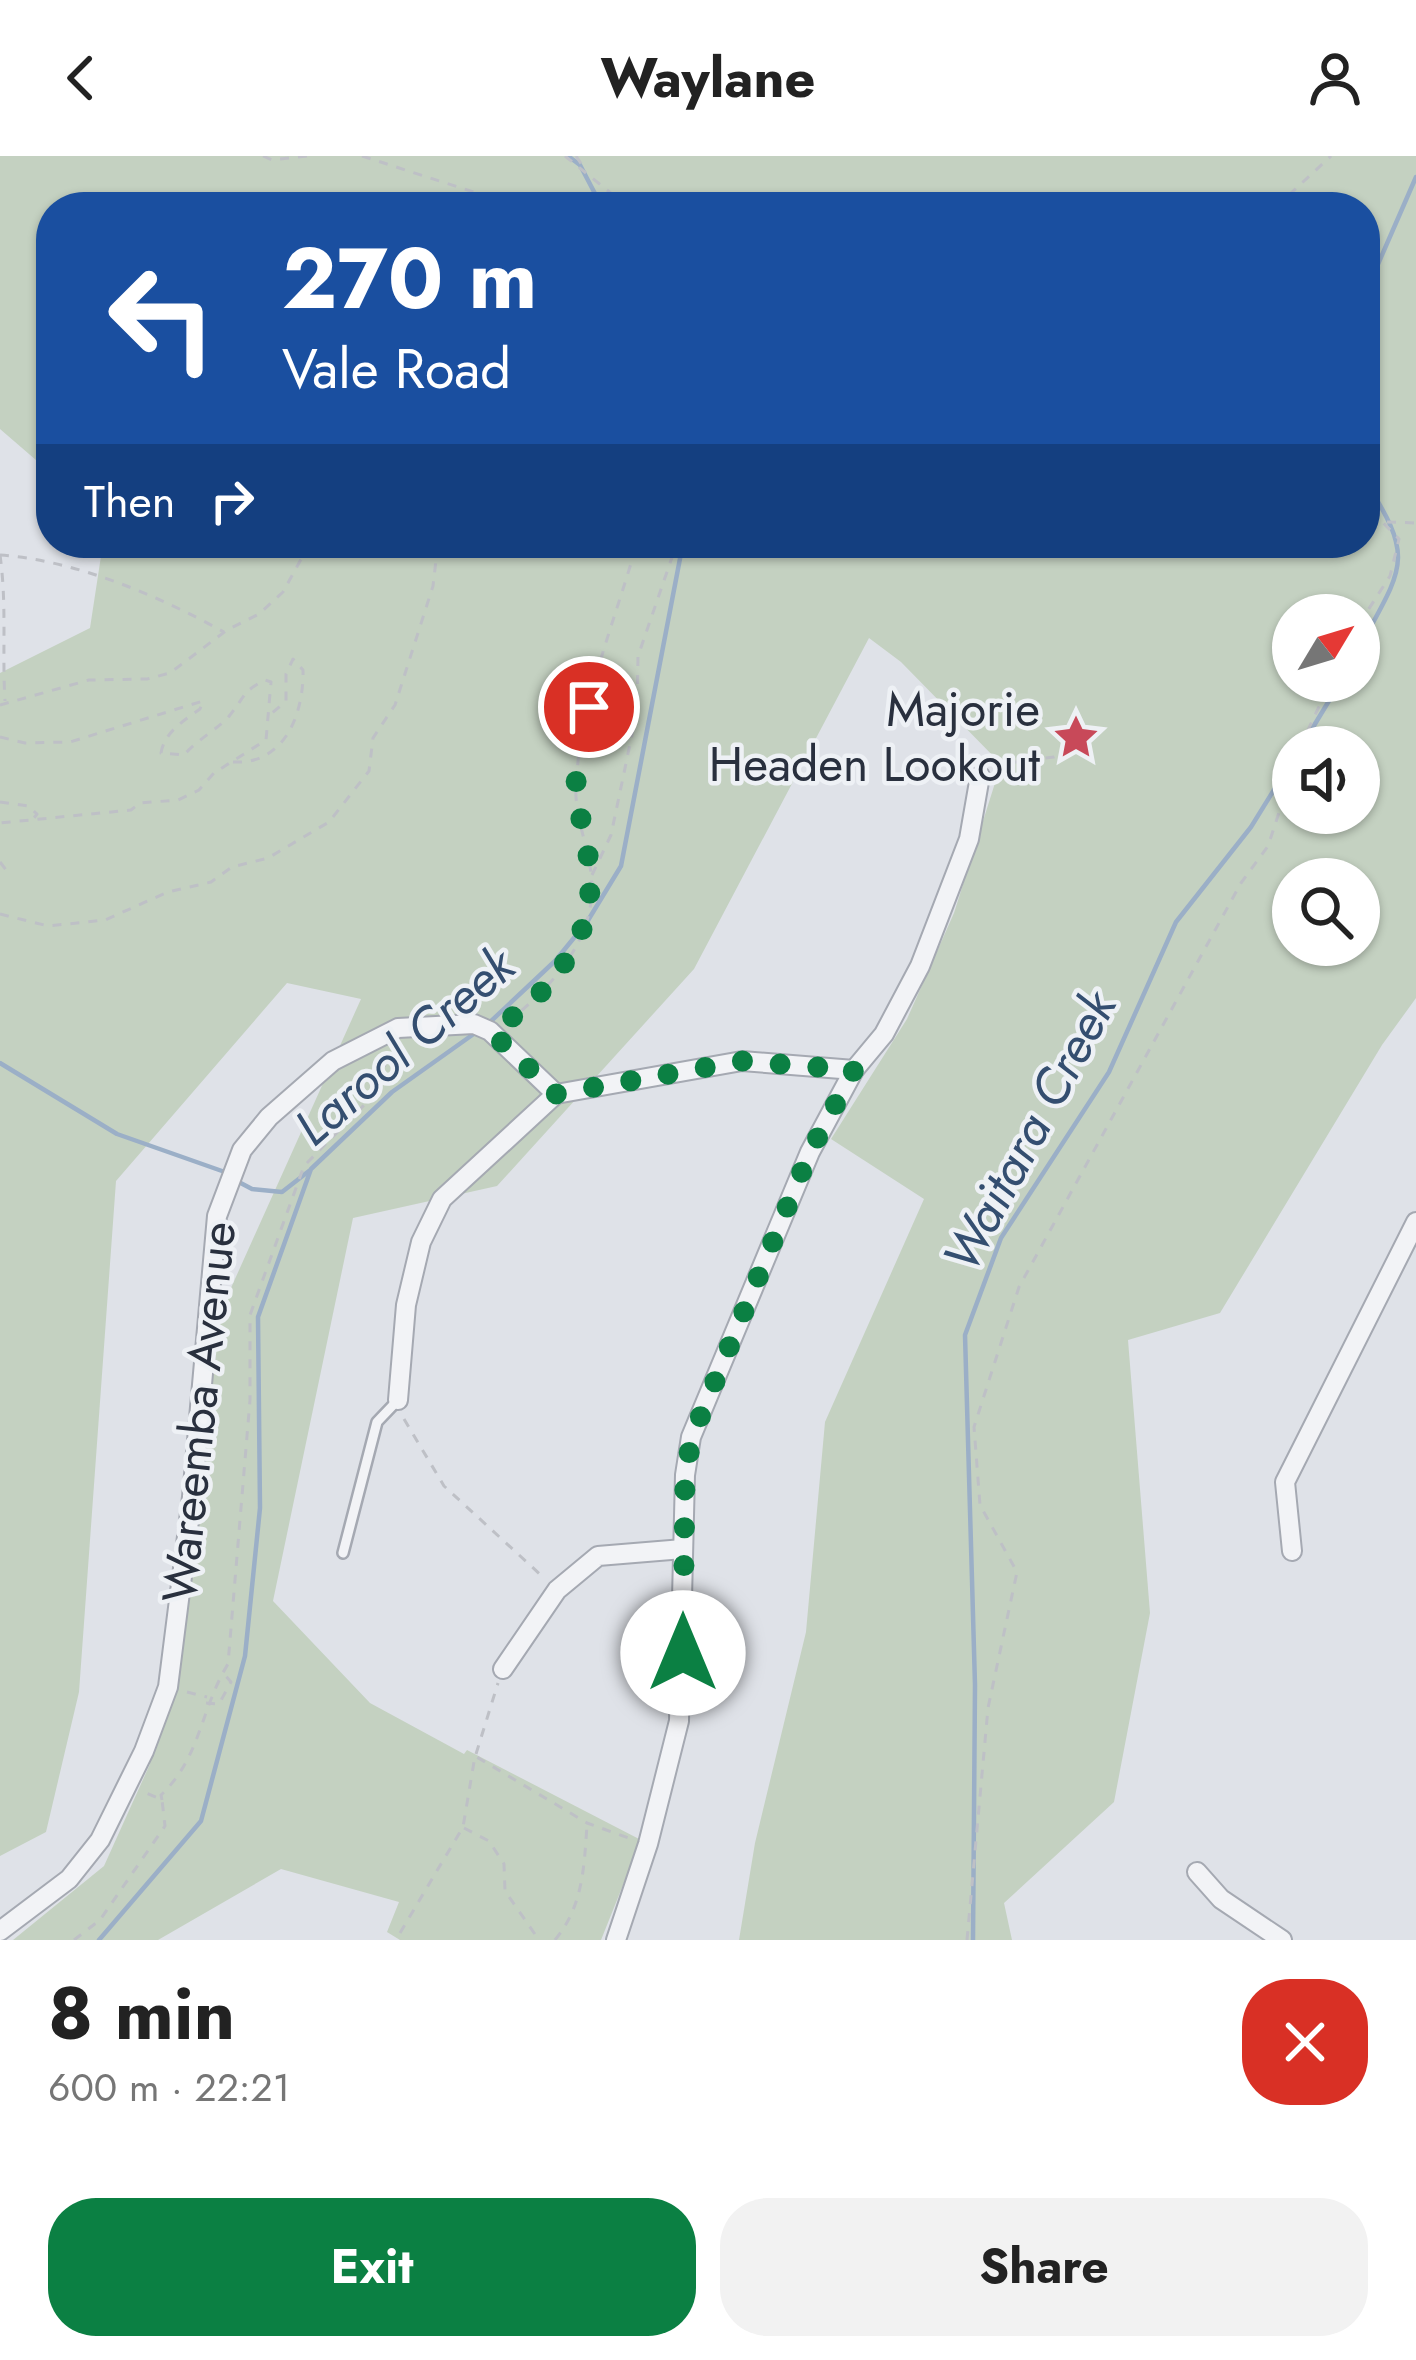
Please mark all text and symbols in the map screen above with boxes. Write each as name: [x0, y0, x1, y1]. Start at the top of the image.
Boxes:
text: Waylane: [601, 39, 815, 117]
icon: back: [48, 45, 114, 111]
icon: person: [1302, 45, 1368, 111]
text: 270 m: [282, 218, 537, 340]
icon: left: [84, 240, 240, 396]
text: Vale Road: [282, 330, 511, 408]
icon: right: [199, 468, 265, 534]
text: Then: [84, 469, 175, 534]
north arrow: [1272, 594, 1380, 702]
map controls: [1272, 594, 1380, 966]
pin: [538, 656, 640, 758]
icon: arrive: [556, 674, 622, 740]
place label: Majorie Headen Lookout: [709, 675, 1040, 799]
place icon: Majorie Headen Lookout: [1051, 712, 1101, 762]
button: sound: [1272, 726, 1380, 834]
button: search: [1272, 858, 1380, 966]
water label: Larool Creek: [278, 928, 532, 1163]
water label: Waitara Creek: [924, 975, 1135, 1285]
street label: Wareemba Avenue: [145, 1218, 253, 1606]
position arrow: [620, 1590, 746, 1716]
text: 8 min: [48, 1962, 235, 2066]
button: close: [1242, 1979, 1368, 2105]
text: 600 m · 22:21: [48, 2059, 290, 2116]
button: Exit: [48, 2198, 696, 2336]
button: Share: [720, 2198, 1368, 2336]

